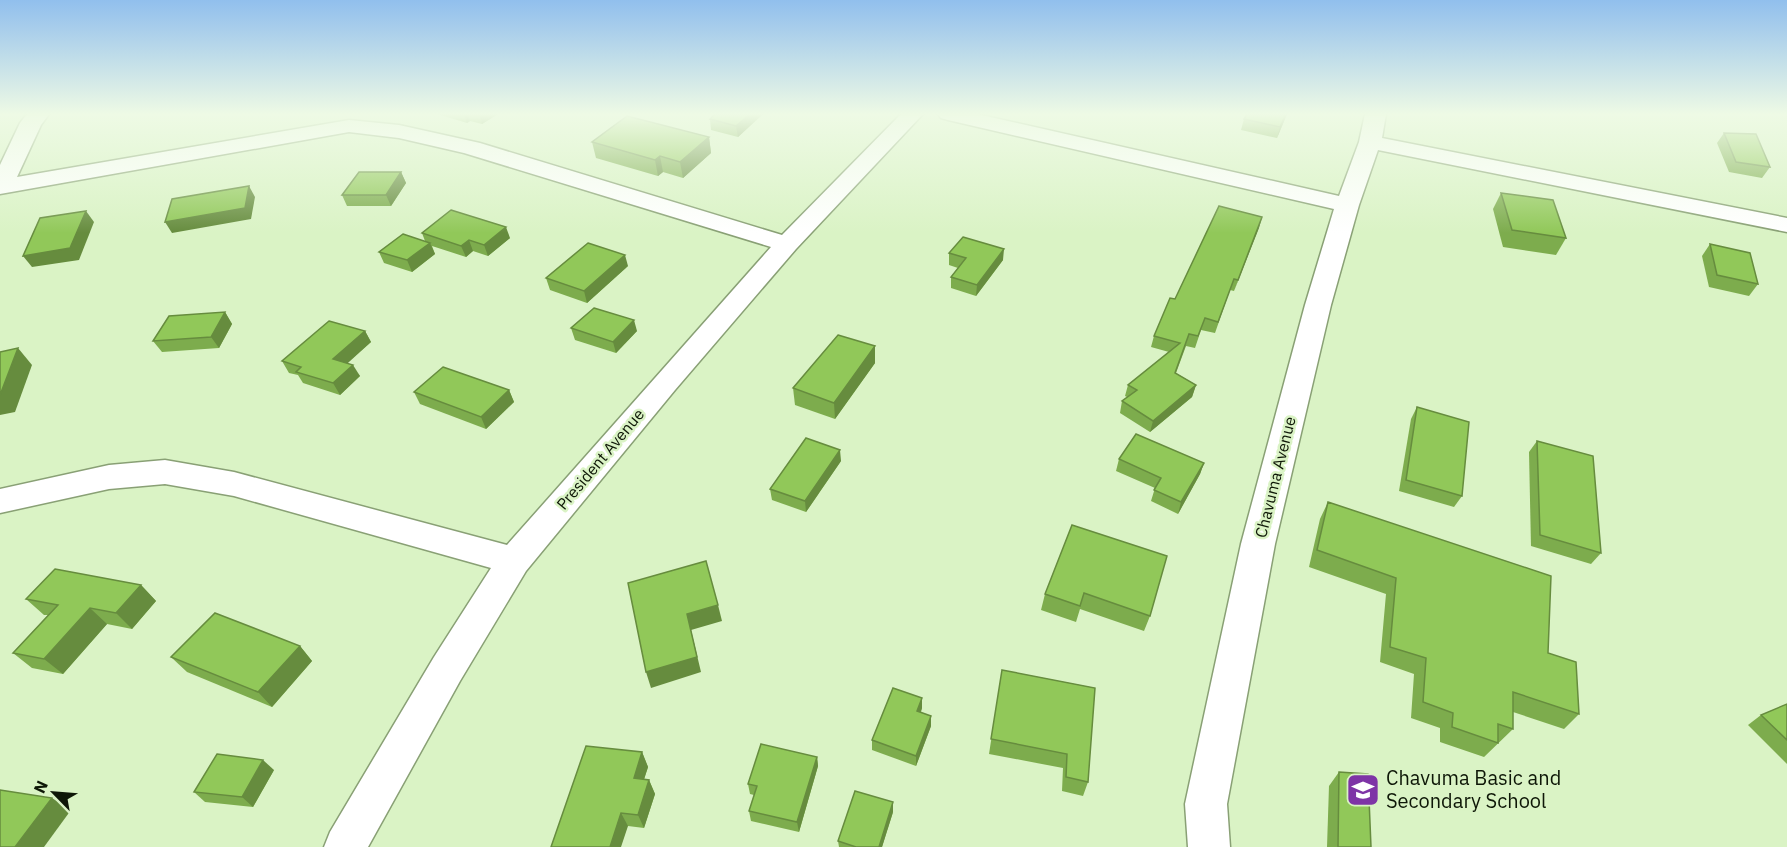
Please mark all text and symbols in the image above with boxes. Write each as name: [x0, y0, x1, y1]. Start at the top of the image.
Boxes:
street label: President Avenue: [552, 404, 648, 514]
street label: Chavuma Avenue: [1250, 414, 1300, 540]
north arrow: [24, 763, 84, 823]
place label: Chavuma Basic and Secondary School: [1386, 764, 1561, 814]
school or university icon: Chavuma Basic and Secondary School: [1345, 772, 1381, 808]
text: N: [29, 777, 52, 796]

